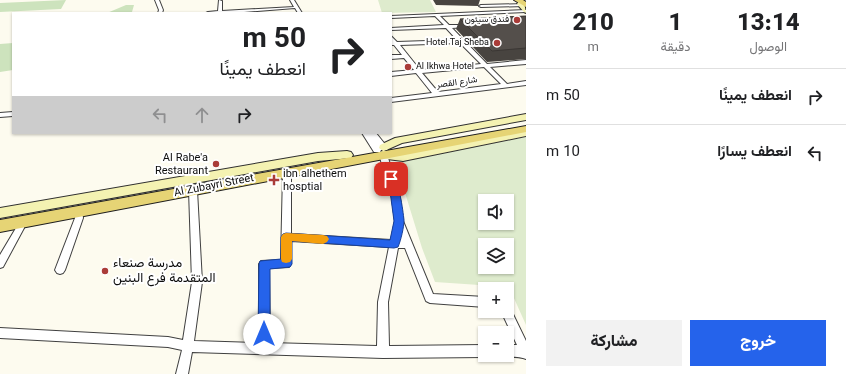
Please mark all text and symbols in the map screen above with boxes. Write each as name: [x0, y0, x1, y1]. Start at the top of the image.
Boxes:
text: 210: [572, 5, 614, 43]
text: 1: [669, 5, 682, 43]
text: 13:14: [737, 5, 800, 43]
place label: فندق سيئون: [465, 13, 509, 27]
marker: فندق سيئون: [512, 15, 522, 25]
text: 50 m: [243, 18, 306, 62]
icon: right: [320, 28, 372, 80]
place label: Hotel Taj Sheba: [426, 36, 489, 50]
marker: Hotel Taj Sheba: [492, 38, 502, 48]
text: m: [588, 38, 599, 58]
text: دقيقة: [660, 38, 690, 58]
text: الوصول: [749, 38, 787, 58]
text: انعطف يمينًا: [219, 57, 306, 85]
place label: Al Ikhwa Hotel: [416, 60, 474, 74]
marker: Al Ikhwa Hotel: [403, 62, 413, 72]
street label: شارع القصر: [435, 73, 478, 93]
text: 50 m: [546, 85, 580, 108]
text: انعطف يمينًا: [719, 85, 792, 108]
icon: right: [804, 86, 826, 108]
icon: left: [149, 104, 171, 126]
icon: ahead: [191, 104, 213, 126]
icon: right: [233, 104, 255, 126]
text: 10 m: [546, 141, 580, 164]
text: انعطف يسارًا: [717, 141, 792, 164]
icon: left: [804, 142, 826, 164]
place label: Al Rabe'a Restaurant: [155, 150, 208, 180]
marker: Al Rabe'a Restaurant: [211, 159, 221, 169]
pin: [374, 162, 408, 196]
place label: ibn alhethem hosptial: [283, 166, 347, 196]
icon: arrive: [380, 168, 402, 190]
street label: Al Zubayri Street: [173, 170, 256, 202]
marker: ibn alhethem hosptial: [268, 174, 280, 186]
map controls: [478, 194, 514, 362]
button: sound: [478, 194, 514, 230]
button: layers: [478, 238, 514, 274]
place label: مدرسة صنعاء المتقدمة فرع البنين: [113, 254, 215, 289]
marker: مدرسة صنعاء المتقدمة فرع البنين: [100, 266, 110, 276]
button: +: [478, 282, 514, 318]
position arrow: [243, 313, 285, 355]
button: مشاركة: [546, 320, 682, 366]
button: خروج: [690, 320, 826, 366]
button: −: [478, 326, 514, 362]

